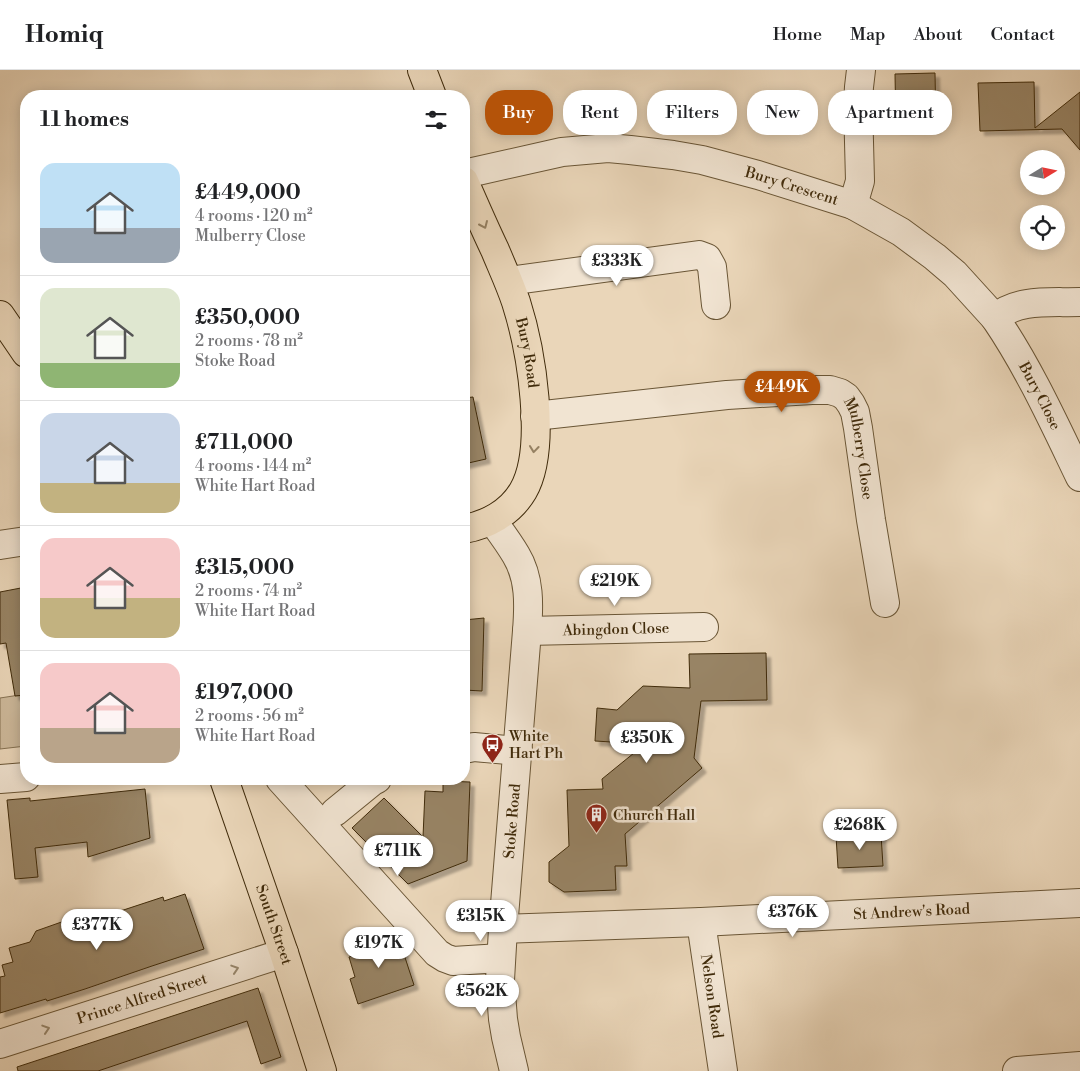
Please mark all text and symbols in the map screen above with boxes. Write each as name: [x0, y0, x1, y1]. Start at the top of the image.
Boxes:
text: Homiq: [25, 20, 103, 50]
text: Home: [773, 23, 822, 46]
text: Map: [850, 23, 886, 46]
text: About: [914, 23, 963, 46]
text: Contact: [991, 23, 1055, 46]
chip: Buy: [485, 90, 553, 135]
chip: Rent: [563, 90, 637, 135]
chip: Filters: [647, 90, 737, 135]
chip: New: [747, 90, 818, 135]
chip: Apartment: [828, 90, 952, 135]
icon: filters: [422, 106, 450, 134]
text: 11 homes: [40, 107, 129, 133]
north arrow: [1020, 150, 1065, 195]
map controls: [1020, 150, 1065, 250]
street label: Bury Crescent: [742, 163, 841, 210]
text: £449,000: [195, 180, 301, 206]
icon: home: [80, 183, 140, 243]
button: locate: [1020, 205, 1065, 250]
text: 4 rooms · 120 m²: [195, 206, 313, 226]
one-way arrow: [477, 220, 488, 229]
text: Mulberry Close: [195, 226, 306, 246]
pin: £333K: [582, 244, 652, 287]
text: £333K: [592, 251, 642, 271]
text: £350,000: [195, 305, 300, 331]
icon: home: [80, 308, 140, 368]
street label: Bury Road: [511, 315, 543, 390]
text: 2 rooms · 78 m²: [195, 331, 303, 351]
text: Stoke Road: [195, 351, 275, 371]
street label: Bury Close: [1014, 358, 1065, 433]
pin: £449K: [747, 370, 817, 413]
text: £449K: [755, 377, 809, 397]
street label: Mulberry Close: [839, 394, 877, 501]
text: £711,000: [195, 430, 293, 456]
icon: home: [80, 433, 140, 493]
one-way arrow: [529, 445, 540, 453]
text: 4 rooms · 144 m²: [195, 456, 311, 476]
text: White Hart Road: [195, 476, 315, 496]
text: £315,000: [195, 555, 294, 581]
icon: home: [80, 558, 140, 618]
pin: £219K: [580, 564, 650, 607]
text: £219K: [590, 571, 640, 591]
text: 2 rooms · 74 m²: [195, 581, 302, 601]
text: White Hart Road: [195, 601, 315, 621]
street label: Abingdon Close: [561, 619, 670, 640]
text: £197,000: [195, 680, 293, 706]
icon: home: [80, 683, 140, 743]
text: 2 rooms · 56 m²: [195, 706, 304, 726]
pin: £350K: [612, 722, 682, 764]
text: White Hart Road: [195, 726, 315, 746]
place label: White Hart Ph: [508, 727, 563, 763]
text: £350K: [620, 728, 674, 748]
bus stop icon: White Hart Ph: [481, 733, 505, 764]
street label: Stoke Road: [500, 782, 525, 859]
building icon: Church Hall: [585, 803, 609, 834]
place label: Church Hall: [613, 806, 696, 825]
pin: £268K: [825, 808, 895, 851]
text: £268K: [834, 815, 886, 835]
pin: £711K: [363, 834, 433, 877]
text: £711K: [374, 841, 422, 861]
street label: South Street: [251, 882, 296, 968]
pin: £376K: [758, 896, 828, 938]
pin: £315K: [446, 900, 516, 942]
street label: St Andrew's Road: [853, 900, 971, 924]
text: £376K: [768, 902, 818, 922]
text: £315K: [457, 906, 505, 926]
pin: £377K: [62, 908, 132, 951]
text: £377K: [72, 915, 122, 935]
pin: £197K: [344, 926, 414, 969]
text: £197K: [355, 933, 403, 953]
street label: Nelson Road: [696, 953, 727, 1040]
one-way arrow: [230, 964, 238, 974]
street label: Prince Alfred Street: [75, 969, 210, 1029]
pin: £562K: [447, 974, 517, 1017]
text: £562K: [456, 981, 508, 1001]
one-way arrow: [42, 1025, 50, 1035]

